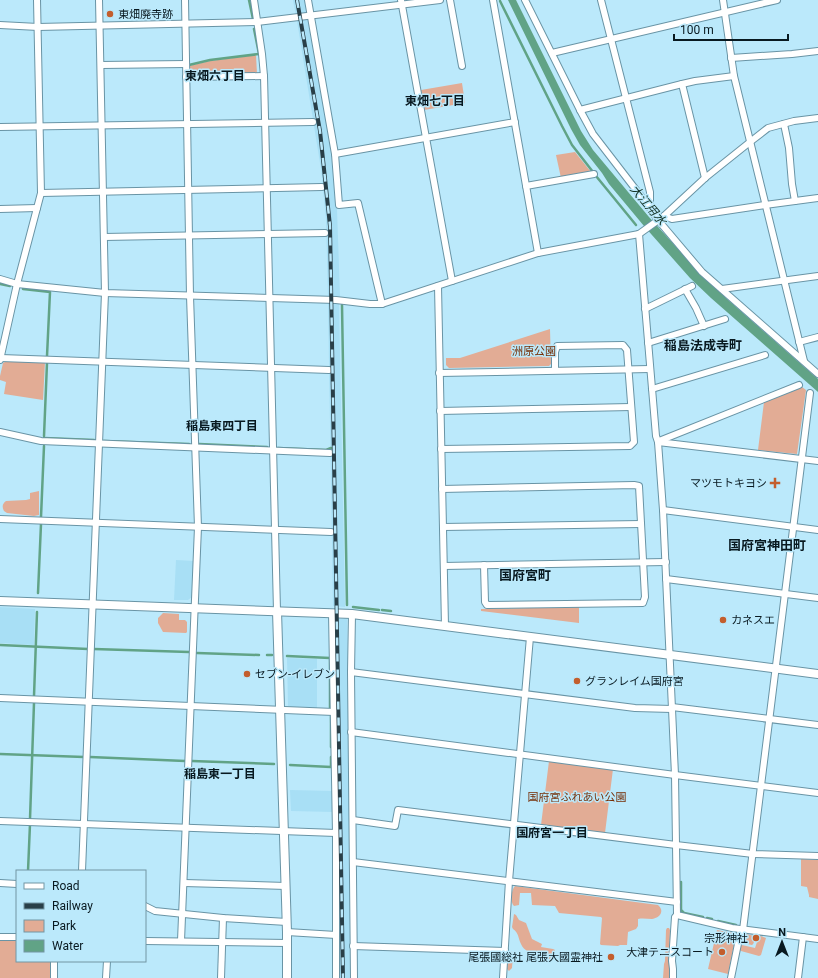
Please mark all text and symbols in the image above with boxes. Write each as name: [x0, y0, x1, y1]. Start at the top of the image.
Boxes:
place label: 東畑廃寺跡: [118, 8, 173, 21]
marker: 東畑廃寺跡: [105, 9, 115, 19]
scale bar: [674, 16, 788, 42]
text: 100 m: [680, 23, 714, 37]
district label: 東畑六丁目: [185, 69, 245, 83]
district label: 東畑七丁目: [405, 94, 465, 108]
water label: 大江用水: [627, 182, 670, 229]
district label: 稲島法成寺町: [664, 338, 742, 353]
park label: 洲原公園: [512, 345, 556, 358]
district label: 稲島東四丁目: [186, 419, 258, 433]
place label: マツモトキヨシ: [690, 477, 767, 490]
marker: マツモトキヨシ: [770, 478, 780, 488]
district label: 国府宮神田町: [728, 538, 806, 553]
district label: 国府宮町: [499, 568, 551, 583]
place label: カネスエ: [731, 614, 775, 627]
marker: カネスエ: [718, 615, 728, 625]
place label: セブン-イレブン: [255, 668, 335, 681]
marker: セブン-イレブン: [242, 669, 252, 679]
place label: グランレイム国府宮: [585, 675, 684, 688]
marker: グランレイム国府宮: [572, 676, 582, 686]
district label: 稲島東一丁目: [184, 767, 256, 781]
park label: 国府宮ふれあい公園: [528, 791, 627, 804]
district label: 国府宮一丁目: [516, 826, 588, 840]
legend: [16, 870, 146, 962]
text: Road: [52, 879, 80, 893]
text: Railway: [52, 899, 93, 913]
text: Park: [52, 919, 77, 933]
north arrow: [762, 922, 802, 962]
text: N: [778, 926, 786, 939]
place label: 宗形神社: [704, 932, 748, 945]
marker: 宗形神社: [751, 933, 761, 943]
text: Water: [52, 939, 83, 953]
place label: 大津テニスコート: [626, 946, 714, 959]
marker: 大津テニスコート: [717, 947, 727, 957]
place label: 尾張國総社 尾張大國霊神社: [468, 951, 603, 964]
marker: 尾張國総社 尾張大國霊神社: [606, 952, 616, 962]

